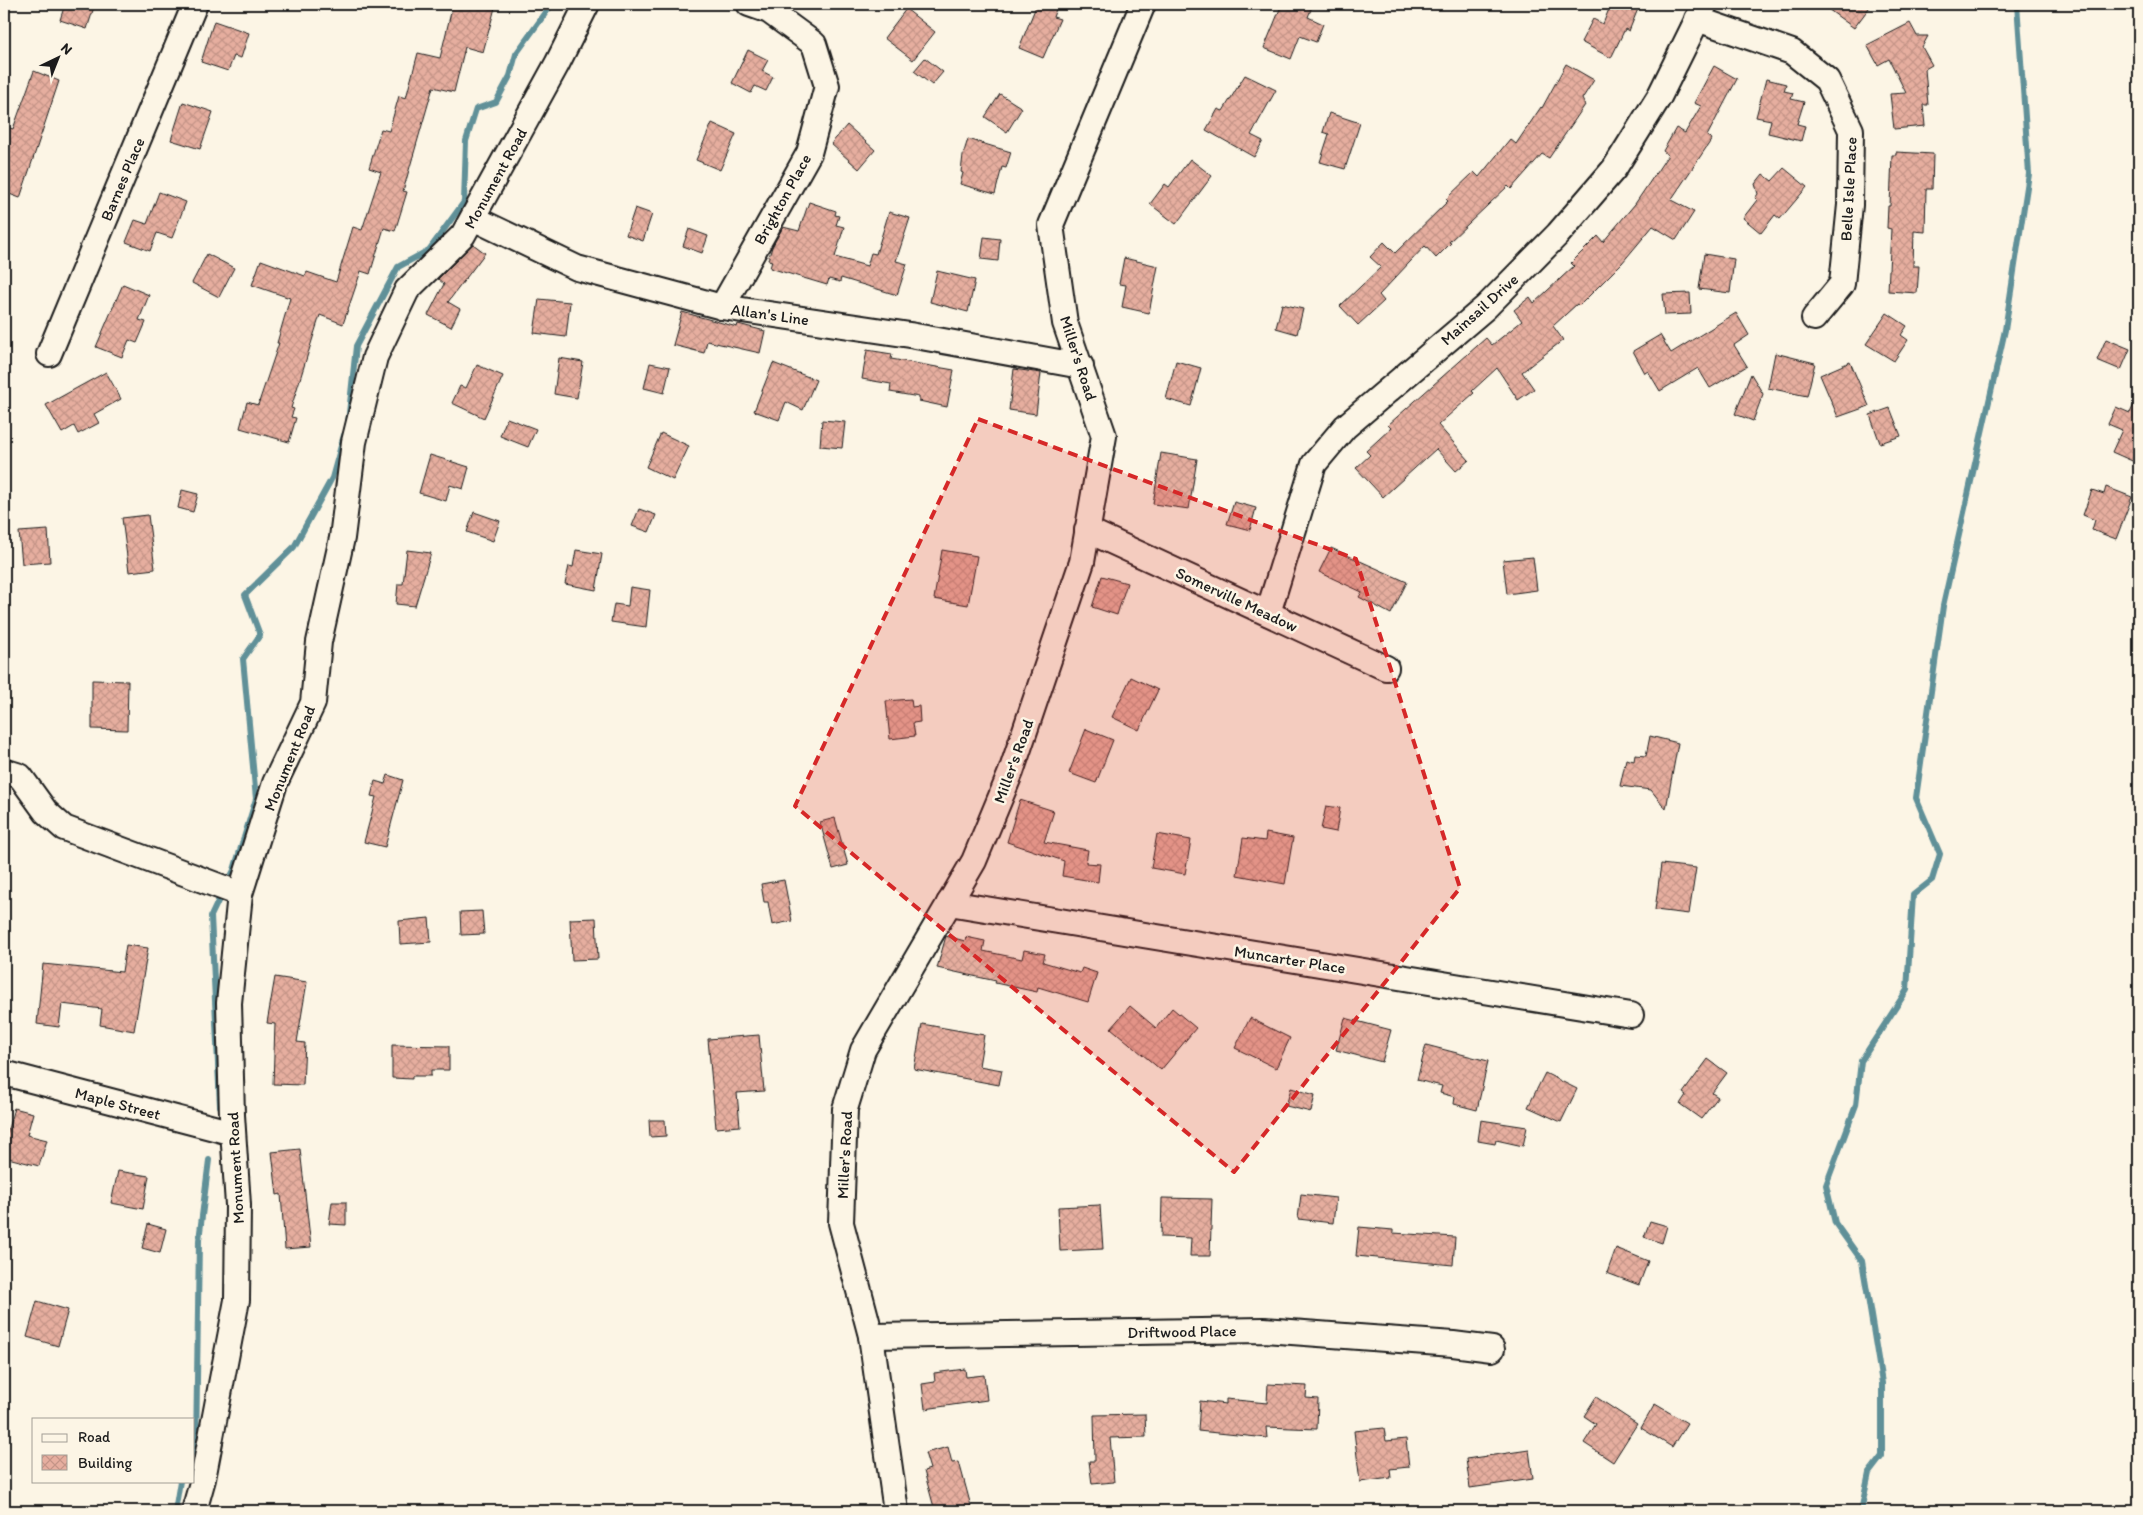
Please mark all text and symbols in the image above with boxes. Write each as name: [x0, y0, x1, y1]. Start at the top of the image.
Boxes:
north arrow: [32, 32, 82, 82]
text: N: [57, 39, 76, 58]
street label: Monument Road: [460, 124, 531, 232]
street label: Barnes Place: [96, 135, 149, 224]
street label: Belle Isle Place: [1836, 136, 1861, 242]
street label: Brighton Place: [750, 151, 815, 248]
street label: Mainsail Drive: [1437, 269, 1522, 349]
street label: Allan's Line: [730, 300, 811, 329]
street label: Miller's Road: [1056, 313, 1101, 403]
street label: Somerville Meadow: [1173, 563, 1301, 636]
street label: Monument Road: [260, 702, 319, 814]
street label: Miller's Road: [989, 716, 1038, 806]
street label: Muncarter Place: [1233, 941, 1347, 978]
street label: Maple Street: [73, 1083, 163, 1124]
street label: Miller's Road: [833, 1110, 856, 1200]
street label: Monument Road: [223, 1111, 248, 1224]
street label: Driftwood Place: [1127, 1321, 1237, 1342]
legend: [32, 1418, 195, 1482]
text: Road: [78, 1428, 111, 1446]
text: Building: [78, 1454, 132, 1472]

